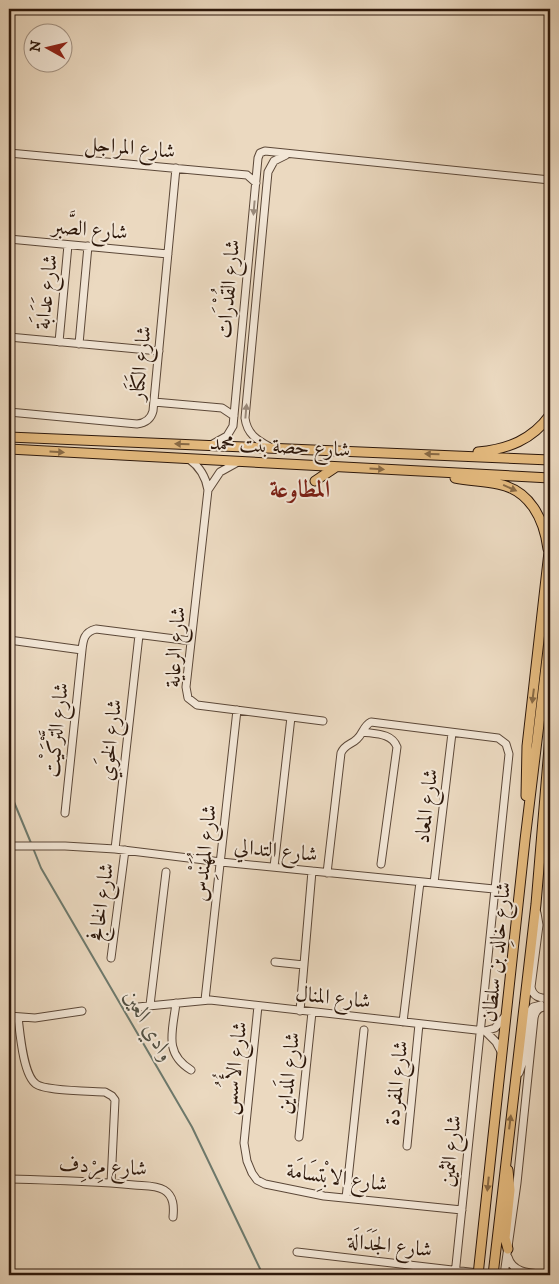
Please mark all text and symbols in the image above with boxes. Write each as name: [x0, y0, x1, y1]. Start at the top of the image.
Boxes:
north arrow: [22, 22, 72, 72]
text: N: [26, 39, 46, 53]
street label: شارع المراجل: [83, 131, 176, 169]
one-way arrow: [249, 200, 257, 216]
street label: شارع الصَّبر: [49, 208, 129, 250]
street label: شارع القُدْرَات: [206, 238, 250, 340]
street label: شارع عَدَابَة: [27, 253, 68, 331]
street label: شارع الكَنَار: [121, 324, 162, 404]
one-way arrow: [242, 402, 250, 418]
street label: شارع حصة بنت محمد: [209, 430, 351, 468]
one-way arrow: [174, 440, 190, 448]
one-way arrow: [50, 449, 66, 457]
one-way arrow: [423, 450, 439, 458]
one-way arrow: [369, 466, 385, 474]
district label: المطاوعة: [270, 475, 330, 505]
one-way arrow: [503, 485, 517, 493]
street label: شارع الرعاية: [160, 606, 196, 689]
street label: شارع التَّرْكَيْت: [33, 681, 79, 779]
one-way arrow: [529, 688, 537, 704]
street label: شارع الخوَي: [91, 698, 132, 783]
street label: شارع المعاد: [410, 767, 448, 845]
street label: شارع المُهَنْدِس: [181, 803, 227, 903]
street label: شارع التدالي: [232, 834, 319, 872]
street label: شارع الخافج: [84, 861, 124, 943]
street label: شارع خالِد بن سلطان: [477, 881, 521, 1024]
street label: شارع المنال: [294, 981, 372, 1019]
water label: وادي العين: [115, 985, 180, 1068]
street label: شارع الأُسُس: [207, 1019, 258, 1117]
street label: شارع المَداين: [269, 1031, 310, 1116]
street label: شارع المفردة: [380, 1039, 418, 1127]
street label: شارع الثمين: [434, 1114, 472, 1189]
one-way arrow: [506, 1114, 514, 1130]
street label: شارع مِرْدِف: [58, 1152, 148, 1186]
street label: شارع الابْتِسَامَة: [284, 1154, 390, 1202]
one-way arrow: [484, 1176, 492, 1192]
street label: شارع الجَدَالَة: [345, 1226, 434, 1267]

